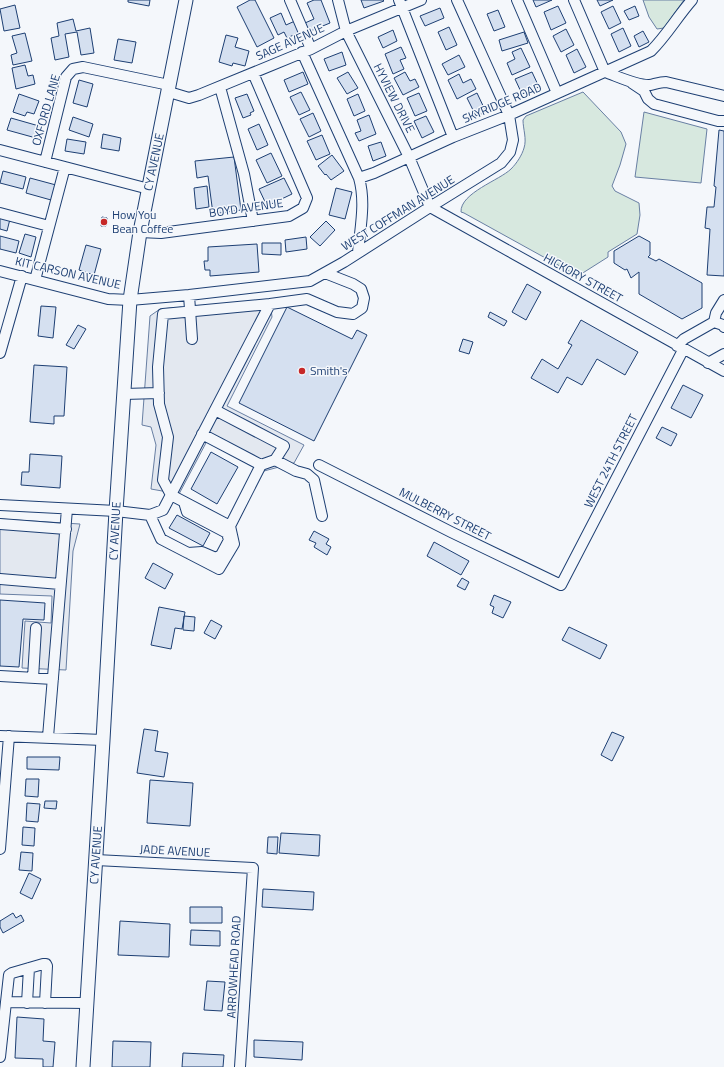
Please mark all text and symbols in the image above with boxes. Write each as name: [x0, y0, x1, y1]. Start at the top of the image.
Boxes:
street label: SAGE AVENUE: [253, 18, 327, 65]
street label: HYVIEW DRIVE: [369, 60, 420, 136]
street label: OXFORD LANE: [26, 71, 65, 148]
street label: SKYRIDGE ROAD: [459, 77, 545, 128]
street label: CY AVENUE: [138, 131, 169, 193]
street label: WEST COFFMAN AVENUE: [337, 170, 458, 255]
street label: BOYD AVENUE: [208, 193, 285, 222]
place label: How You Bean Coffee: [112, 205, 173, 238]
marker: How You Bean Coffee: [99, 217, 109, 227]
street label: HICKORY STREET: [540, 248, 627, 308]
street label: KIT CARSON AVENUE: [13, 251, 123, 294]
place label: Smith's: [310, 361, 348, 380]
marker: Smith's: [297, 366, 307, 376]
street label: WEST 24TH STREET: [579, 410, 643, 511]
street label: MULBERRY STREET: [396, 482, 495, 545]
street label: CY AVENUE: [103, 501, 126, 561]
street label: CY AVENUE: [84, 825, 107, 885]
street label: JADE AVENUE: [139, 839, 211, 862]
street label: ARROWHEAD ROAD: [221, 915, 246, 1019]

